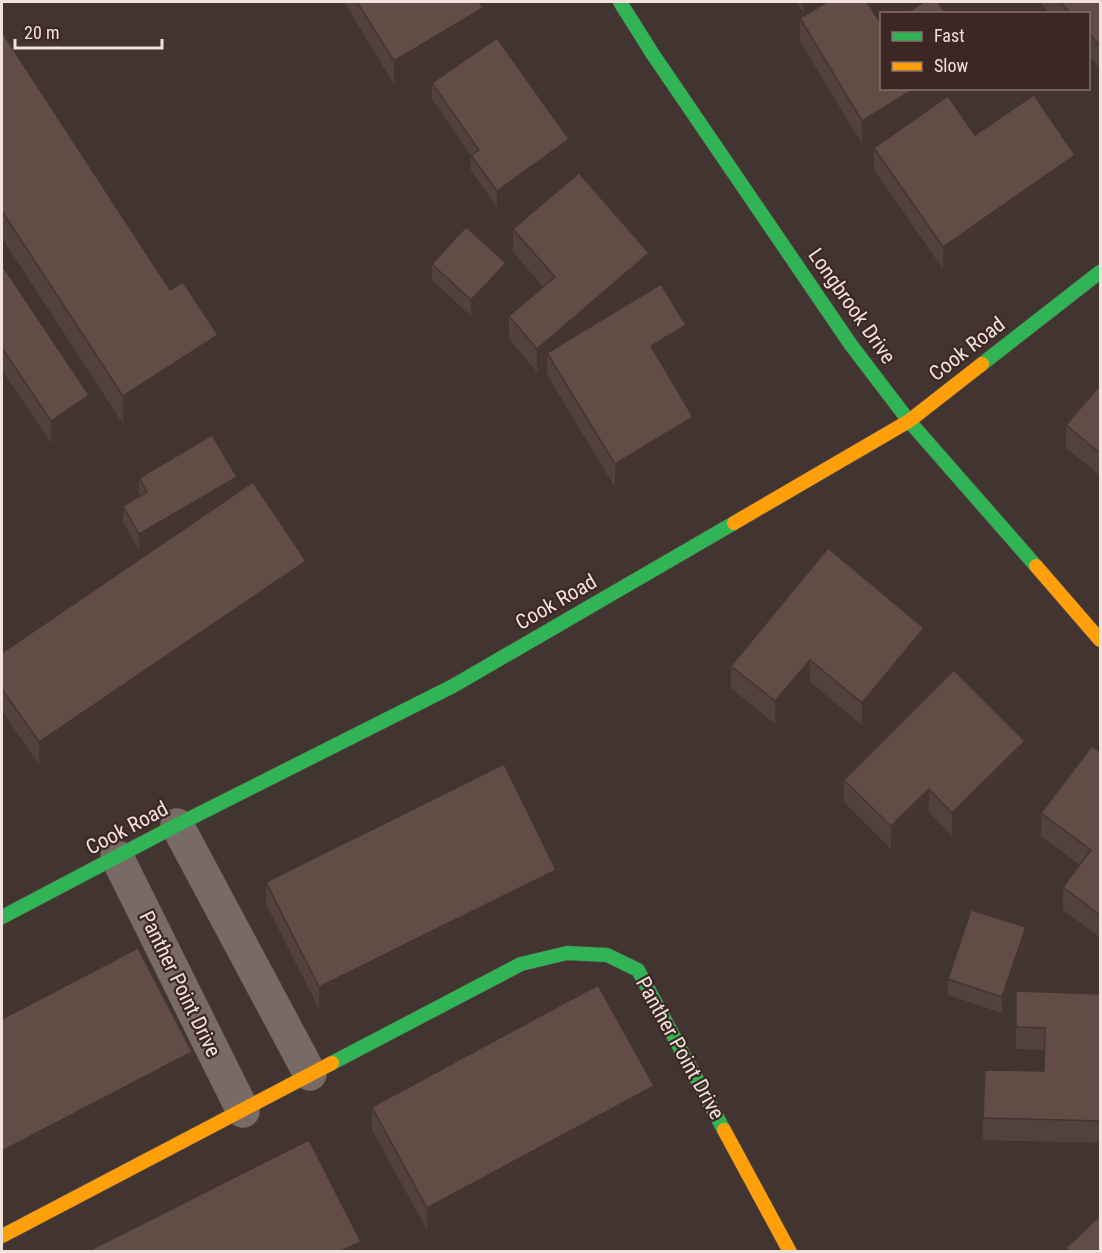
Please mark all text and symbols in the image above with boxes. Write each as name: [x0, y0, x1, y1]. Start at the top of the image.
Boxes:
scale bar: [15, 12, 162, 50]
legend: [880, 12, 1090, 90]
text: 20 m: [24, 22, 59, 43]
text: Fast: [934, 25, 965, 46]
text: Slow: [934, 55, 969, 76]
street label: Longbrook Drive: [803, 244, 901, 368]
street label: Cook Road: [924, 312, 1010, 386]
street label: Cook Road: [511, 569, 601, 635]
street label: Cook Road: [82, 796, 172, 860]
street label: Panther Point Drive: [134, 907, 226, 1061]
street label: Panther Point Drive: [631, 973, 729, 1124]

